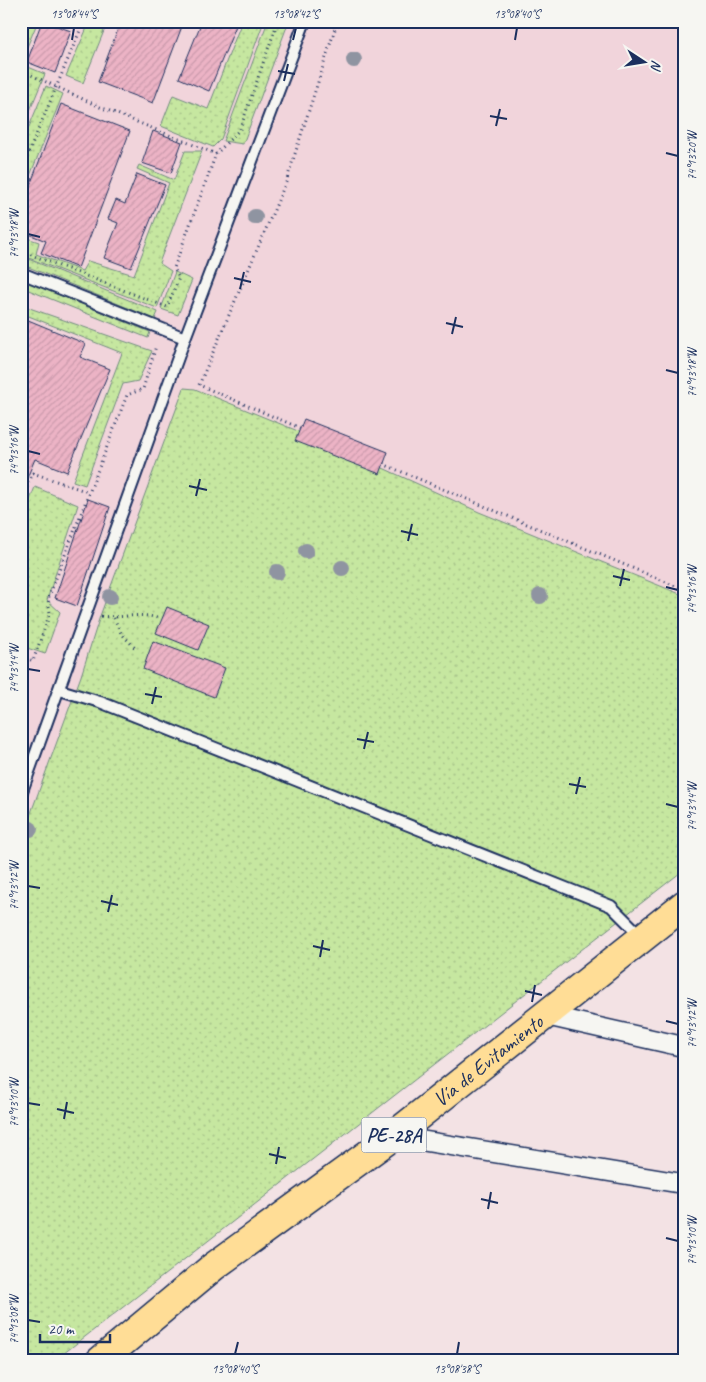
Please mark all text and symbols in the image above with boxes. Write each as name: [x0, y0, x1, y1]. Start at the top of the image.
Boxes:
text: 13°08'44"S: [51, 6, 99, 22]
text: 13°08'42"S: [273, 6, 321, 22]
text: 13°08'40"S: [494, 6, 542, 22]
north arrow: [618, 38, 668, 88]
text: N: [647, 59, 665, 73]
text: 74°13'20"W: [684, 129, 700, 180]
text: 74°13'18"W: [6, 207, 22, 258]
text: 74°13'18"W: [684, 346, 700, 397]
text: 74°13'16"W: [6, 424, 22, 475]
text: 74°13'16"W: [684, 563, 700, 614]
text: 74°13'14"W: [6, 642, 22, 693]
text: 74°13'14"W: [684, 780, 700, 831]
text: 74°13'12"W: [6, 859, 22, 910]
text: 74°13'12"W: [684, 997, 700, 1048]
street label: Vía de Evitamiento: [428, 1008, 550, 1112]
text: 74°13'10"W: [6, 1076, 22, 1127]
road number: PE-28A: [362, 1118, 426, 1152]
text: 74°13'10"W: [684, 1214, 700, 1265]
text: 74°13'08"W: [6, 1293, 22, 1344]
scale bar: [40, 1312, 110, 1344]
text: 20 m: [48, 1320, 75, 1339]
text: 13°08'40"S: [212, 1361, 260, 1377]
text: 13°08'38"S: [434, 1361, 482, 1377]

